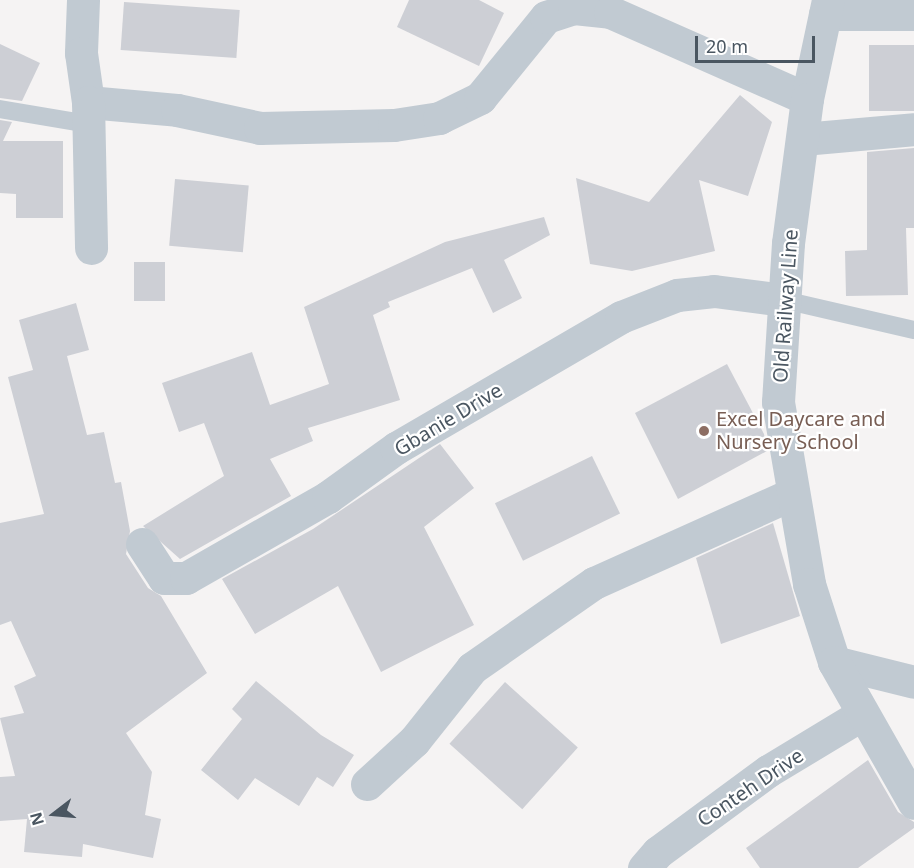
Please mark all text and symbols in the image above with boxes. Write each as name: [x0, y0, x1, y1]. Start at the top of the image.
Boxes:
scale bar: [698, 24, 818, 62]
text: 20 m: [706, 34, 748, 58]
street label: Old Railway Line: [768, 228, 802, 384]
street label: Gbanie Drive: [390, 377, 506, 461]
place label: Excel Daycare and Nursery School: [716, 407, 886, 454]
marker: Excel Daycare and Nursery School: [697, 424, 711, 438]
street label: Conteh Drive: [692, 743, 808, 831]
north arrow: [24, 784, 84, 844]
text: N: [24, 810, 49, 828]

